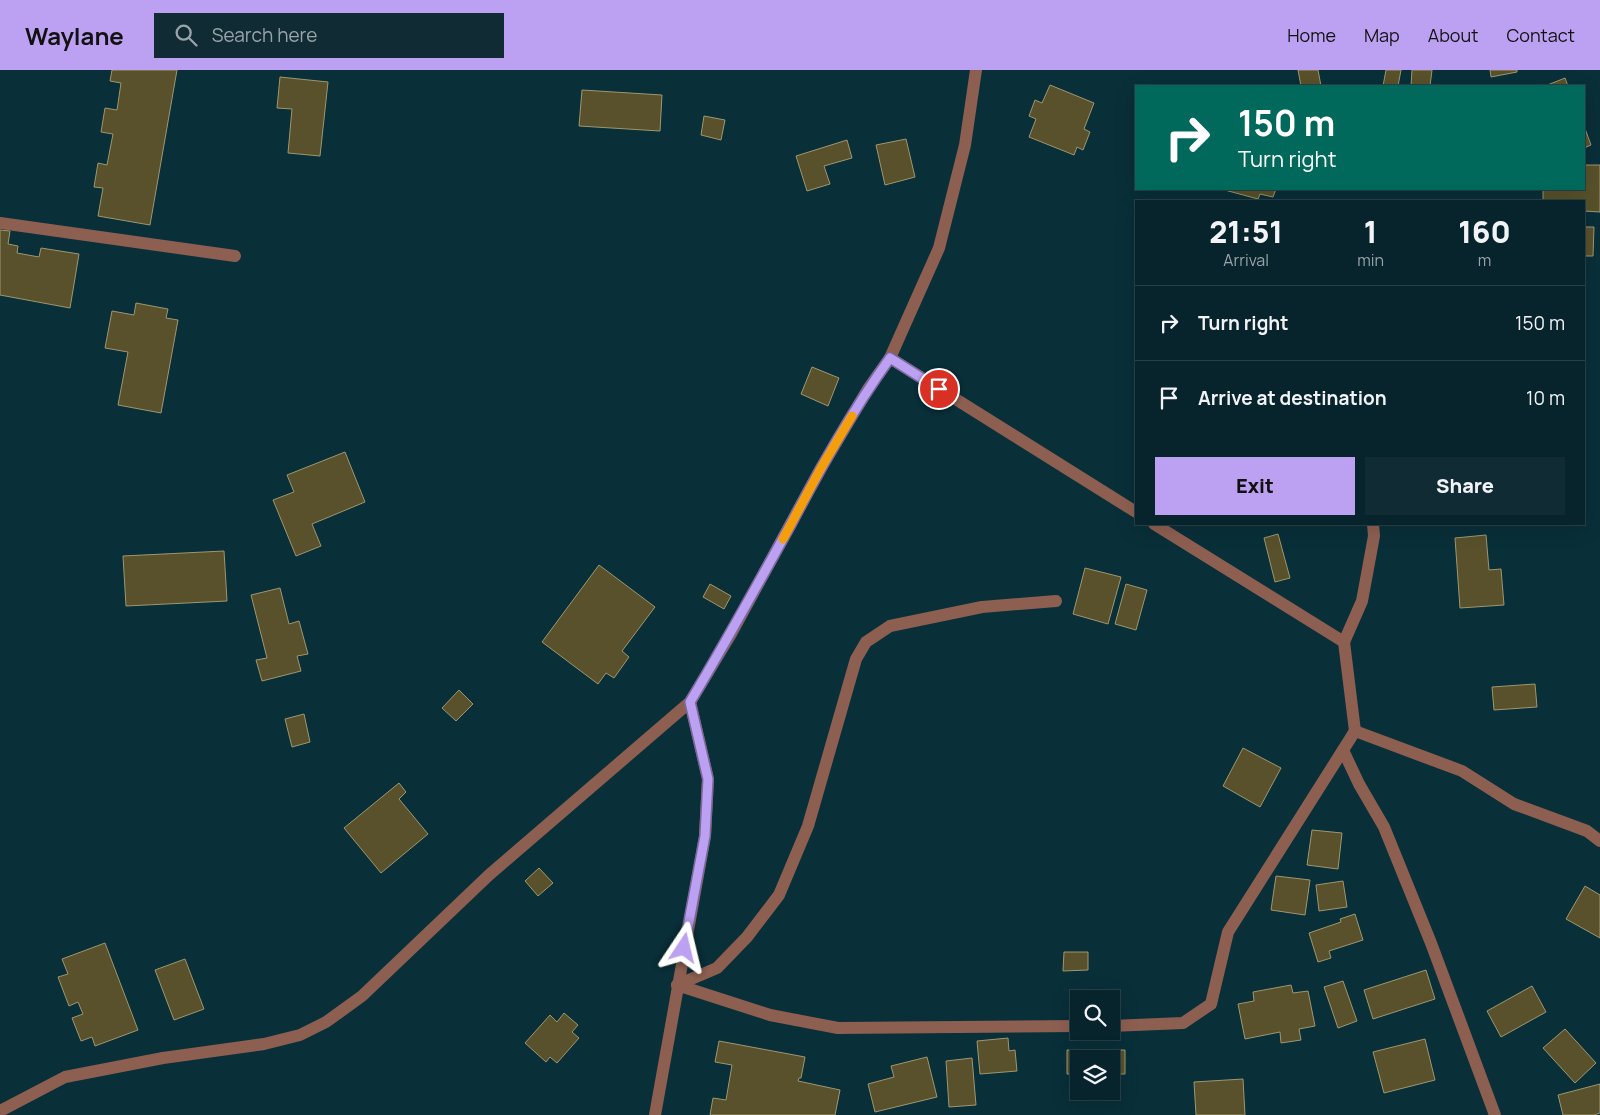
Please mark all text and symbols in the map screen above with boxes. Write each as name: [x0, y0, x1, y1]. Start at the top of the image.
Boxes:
search box: [154, 13, 504, 58]
text: Waylane: [25, 19, 124, 52]
icon: search: [172, 21, 200, 49]
text: Search here: [212, 22, 317, 48]
text: Home: [1287, 23, 1336, 47]
text: Map: [1364, 23, 1400, 47]
text: About: [1428, 23, 1478, 47]
text: Contact: [1506, 23, 1575, 47]
text: 150 m: [1238, 99, 1335, 147]
icon: right: [1155, 105, 1220, 170]
text: Turn right: [1238, 144, 1336, 174]
text: 21:51: [1209, 211, 1283, 252]
text: 1: [1364, 211, 1377, 252]
text: 160: [1458, 211, 1511, 252]
text: Arrival: [1223, 249, 1269, 271]
text: min: [1357, 249, 1384, 271]
text: m: [1478, 249, 1491, 271]
icon: right: [1155, 309, 1183, 337]
text: Turn right: [1198, 310, 1288, 336]
text: 150 m: [1515, 310, 1565, 336]
pin: [918, 368, 960, 410]
icon: arrive: [925, 375, 953, 403]
icon: arrive: [1155, 384, 1183, 412]
text: Arrive at destination: [1198, 385, 1387, 411]
text: 10 m: [1526, 385, 1565, 411]
button: Exit: [1155, 457, 1355, 515]
button: Share: [1365, 457, 1565, 515]
position arrow: [657, 921, 709, 973]
map controls: [1070, 990, 1120, 1100]
button: search: [1070, 990, 1120, 1040]
button: layers: [1070, 1050, 1120, 1100]

